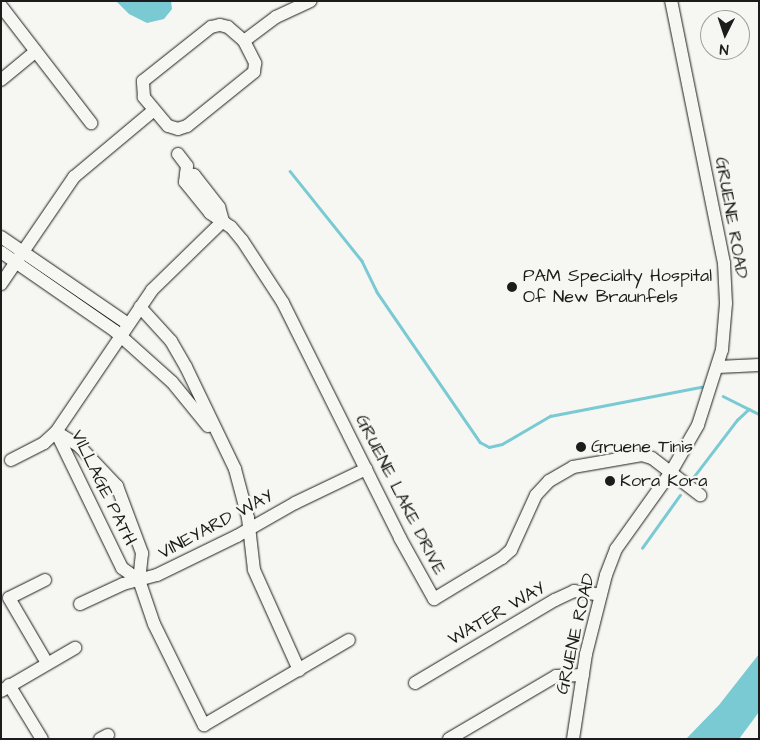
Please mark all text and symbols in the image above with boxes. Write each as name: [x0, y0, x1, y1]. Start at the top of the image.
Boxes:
north arrow: [700, 10, 750, 60]
text: N: [719, 39, 729, 59]
street label: GRUENE ROAD: [710, 155, 752, 281]
place label: PAM Specialty Hospital Of New Braunfels: [523, 266, 712, 308]
marker: PAM Specialty Hospital Of New Braunfels: [505, 280, 519, 294]
street label: GRUENE LAKE DRIVE: [350, 411, 450, 579]
street label: VILLAGE PATH: [66, 427, 140, 549]
place label: Gruene Tinis: [591, 436, 693, 458]
marker: Gruene Tinis: [575, 441, 587, 453]
place label: Kora Kora: [620, 470, 707, 492]
marker: Kora Kora: [604, 475, 616, 487]
street label: VINEYARD WAY: [155, 486, 277, 564]
street label: GRUENE ROAD: [552, 572, 600, 696]
street label: WATER WAY: [445, 578, 549, 650]

